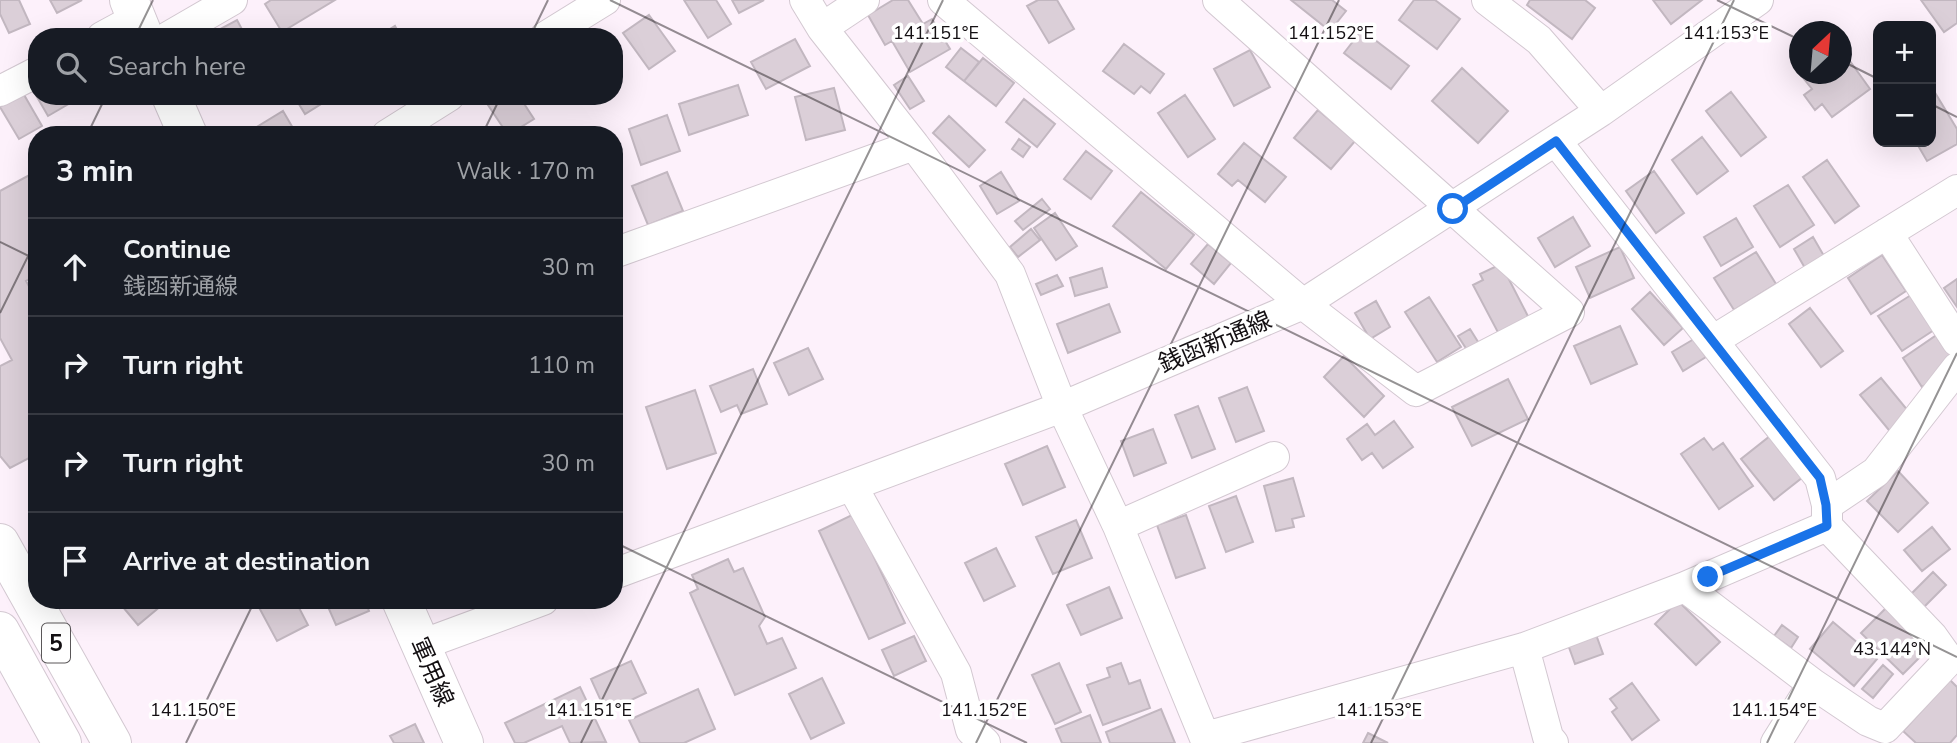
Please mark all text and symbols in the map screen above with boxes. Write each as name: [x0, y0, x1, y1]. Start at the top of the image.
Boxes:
text: 141.151°E: [893, 21, 979, 45]
text: 141.152°E: [1288, 21, 1374, 45]
text: 141.153°E: [1683, 21, 1769, 45]
north arrow: [1789, 21, 1852, 84]
map controls: [1873, 21, 1936, 147]
button: +: [1873, 21, 1936, 84]
search box: [28, 28, 623, 105]
icon: search: [52, 48, 90, 86]
text: Search here: [108, 49, 246, 84]
button: −: [1873, 84, 1936, 147]
text: 3 min: [56, 151, 134, 192]
text: Walk · 170 m: [456, 156, 595, 187]
route start: [1437, 193, 1468, 224]
text: Continue: [123, 232, 231, 267]
icon: ahead: [56, 248, 94, 286]
text: 30 m: [542, 252, 595, 283]
text: 銭函新通線: [123, 271, 238, 302]
street label: 銭函新通線: [1154, 304, 1276, 380]
icon: right: [56, 346, 94, 384]
text: Turn right: [123, 348, 242, 383]
text: 110 m: [528, 350, 595, 381]
icon: right: [56, 444, 94, 482]
text: Turn right: [123, 446, 242, 481]
text: 30 m: [542, 448, 595, 479]
icon: arrive: [56, 542, 94, 580]
text: Arrive at destination: [123, 544, 370, 579]
route end: [1692, 561, 1723, 592]
road number: 5: [42, 624, 70, 663]
street label: 軍用線: [403, 633, 461, 711]
text: 43.144°N: [1853, 637, 1931, 661]
text: 141.150°E: [150, 698, 236, 722]
text: 141.151°E: [546, 698, 632, 722]
text: 141.152°E: [941, 698, 1027, 722]
text: 141.153°E: [1336, 698, 1422, 722]
text: 141.154°E: [1731, 698, 1817, 722]

